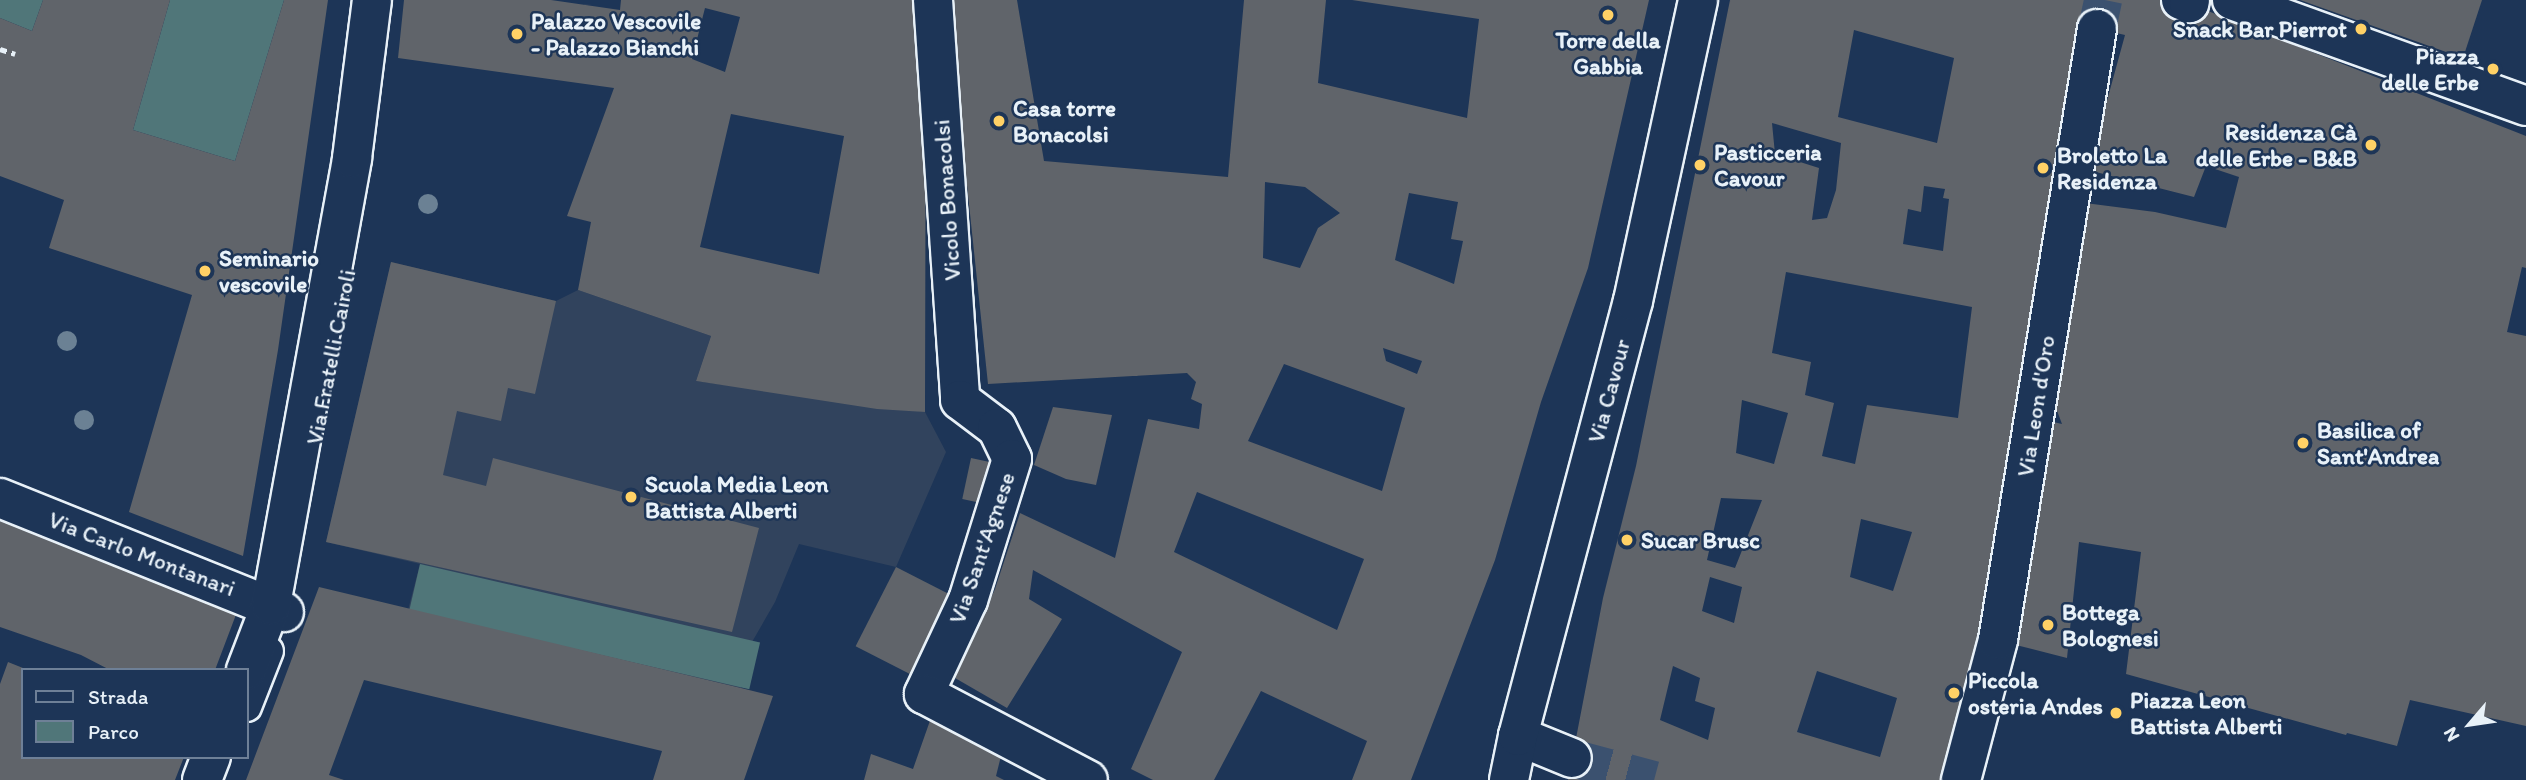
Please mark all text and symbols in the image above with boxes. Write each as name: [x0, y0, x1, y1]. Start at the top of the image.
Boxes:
place label: Palazzo Vescovile - Palazzo Bianchi: [531, 7, 701, 61]
marker: Torre della Gabbia: [1600, 7, 1616, 23]
place label: Snack Bar Pierrot: [2172, 15, 2347, 43]
marker: Snack Bar Pierrot: [2353, 21, 2369, 37]
marker: Palazzo Vescovile - Palazzo Bianchi: [509, 26, 525, 42]
place label: Torre della Gabbia: [1556, 26, 1660, 80]
place label: Piazza delle Erbe: [2382, 42, 2479, 96]
marker: Piazza delle Erbe: [2485, 61, 2501, 77]
place label: Casa torre Bonacolsi: [1013, 94, 1116, 148]
marker: Casa torre Bonacolsi: [991, 113, 1007, 129]
place label: Residenza Cà delle Erbe - B&B: [2196, 118, 2357, 172]
street label: Vicolo Bonacolsi: [928, 119, 966, 281]
marker: Residenza Cà delle Erbe - B&B: [2363, 137, 2379, 153]
place label: Pasticceria Cavour: [1714, 138, 1822, 192]
place label: Broletto La Residenza: [2057, 141, 2167, 195]
marker: Pasticceria Cavour: [1692, 157, 1708, 173]
marker: Broletto La Residenza: [2035, 160, 2051, 176]
place label: Seminario vescovile: [219, 244, 319, 298]
marker: Seminario vescovile: [197, 263, 213, 279]
street label: Via Fratelli Cairoli: [300, 267, 362, 447]
street label: Via Leon d'Oro: [2011, 333, 2061, 479]
street label: Via Cavour: [1582, 336, 1636, 446]
place label: Basilica of Sant'Andrea: [2317, 416, 2439, 470]
marker: Basilica of Sant'Andrea: [2295, 435, 2311, 451]
street label: Via Sant'Agnese: [943, 469, 1021, 627]
place label: Scuola Media Leon Battista Alberti: [645, 470, 829, 524]
marker: Scuola Media Leon Battista Alberti: [623, 489, 639, 505]
street label: Via Carlo Montanari: [45, 506, 239, 602]
place label: Sucar Brusc: [1641, 526, 1760, 554]
marker: Sucar Brusc: [1619, 532, 1635, 548]
place label: Bottega Bolognesi: [2062, 598, 2159, 652]
marker: Bottega Bolognesi: [2040, 617, 2056, 633]
place label: Piccola osteria Andes: [1968, 666, 2103, 720]
legend: [21, 668, 248, 759]
text: Strada: [88, 684, 148, 709]
marker: Piccola osteria Andes: [1946, 685, 1962, 701]
place label: Piazza Leon Battista Alberti: [2130, 686, 2283, 740]
north arrow: [2435, 689, 2505, 759]
marker: Piazza Leon Battista Alberti: [2108, 705, 2124, 721]
text: Parco: [88, 719, 139, 744]
text: N: [2438, 723, 2464, 746]

